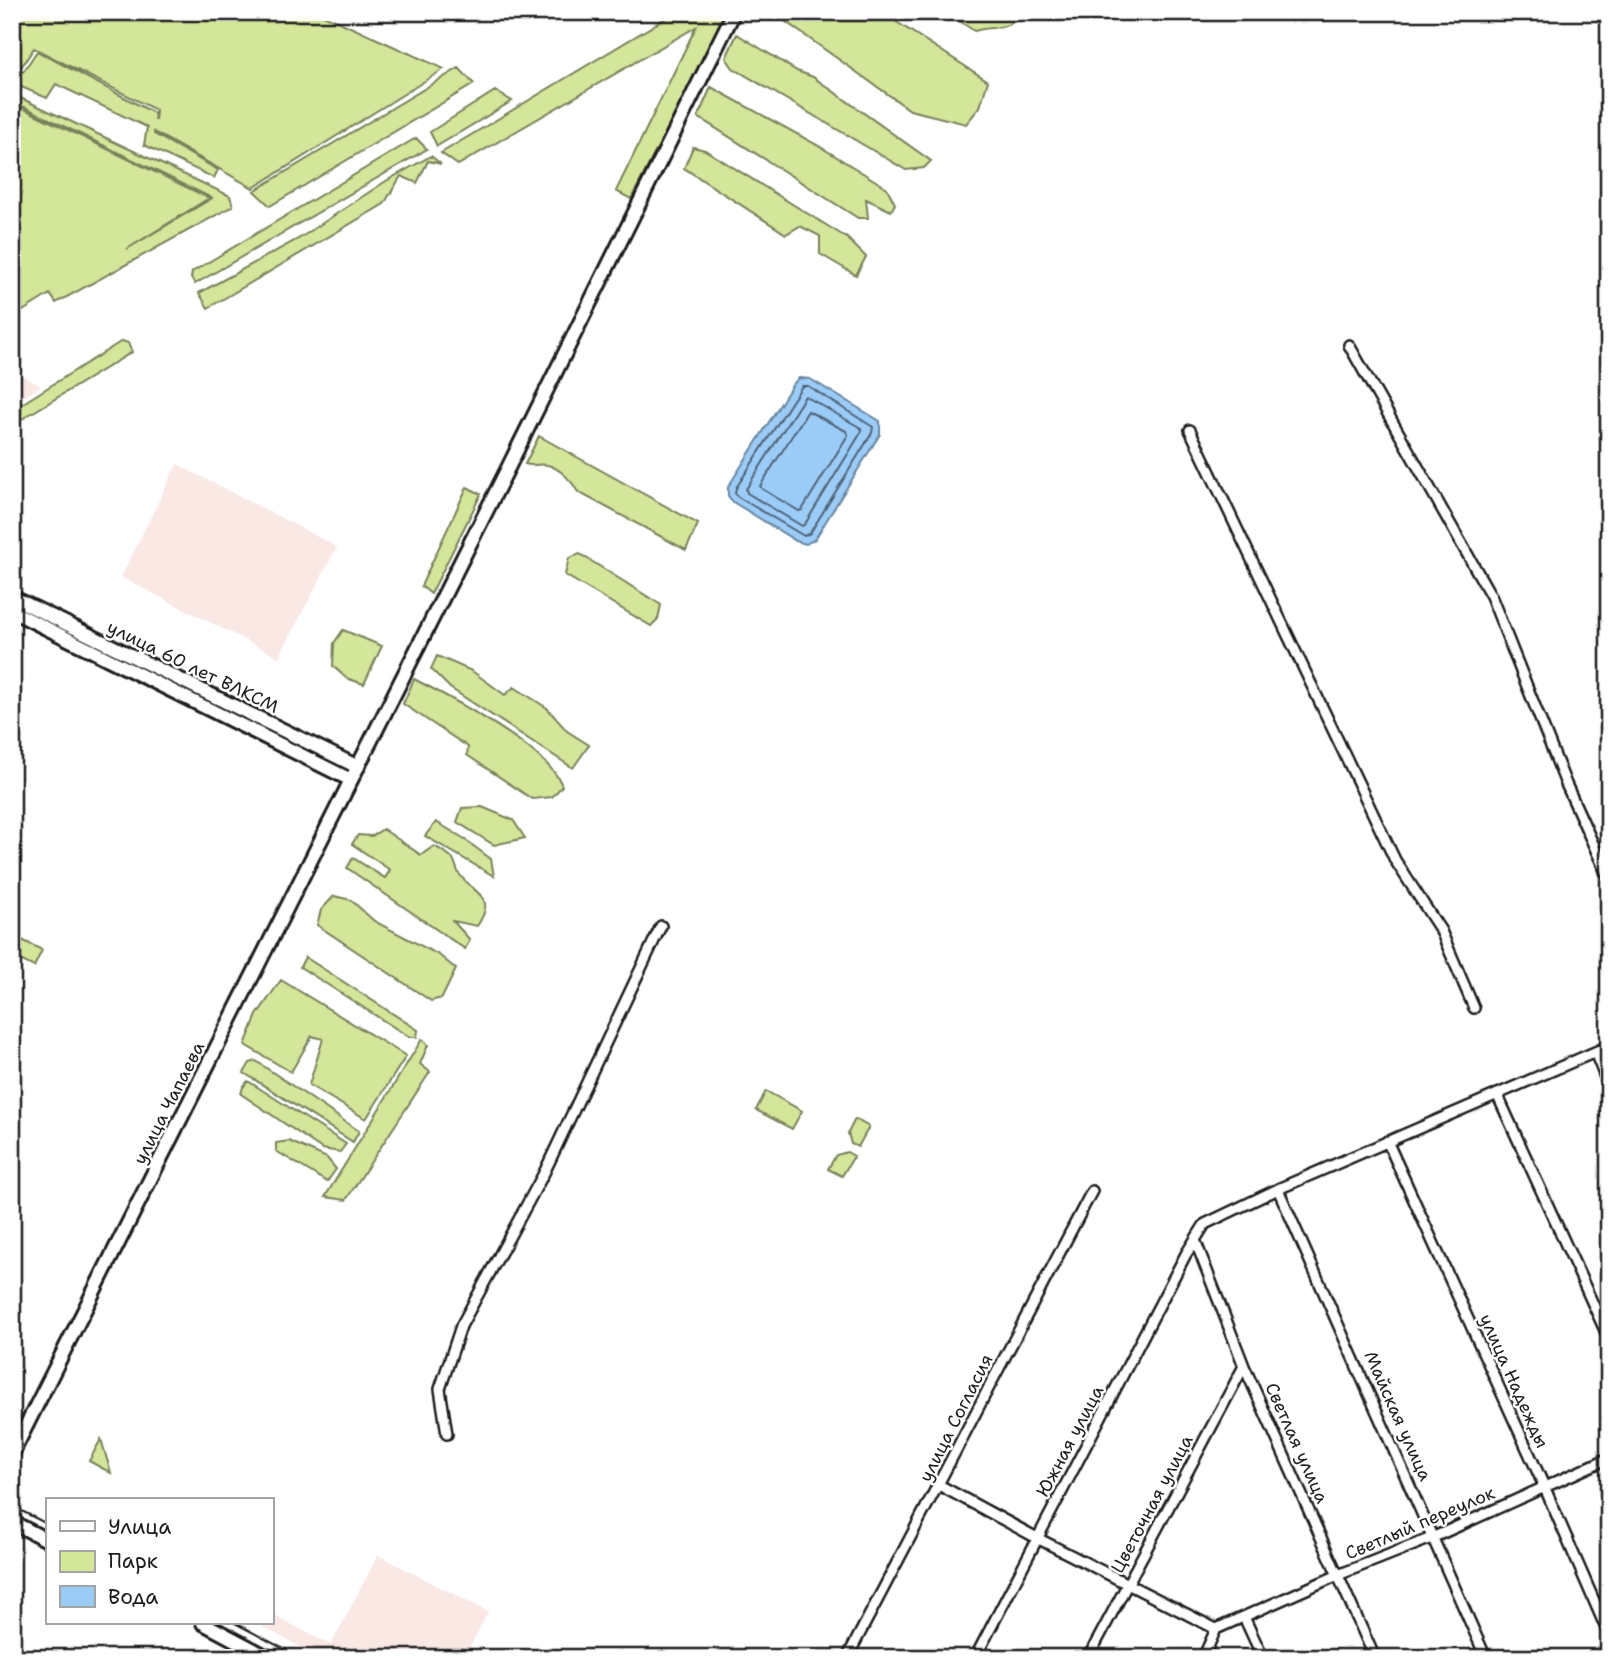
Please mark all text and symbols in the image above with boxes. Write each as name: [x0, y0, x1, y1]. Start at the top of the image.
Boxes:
street label: улица 60 лет ВЛКСМ: [103, 615, 283, 719]
street label: улица Чапаева: [128, 1038, 210, 1168]
street label: улица Надежды: [1474, 1310, 1554, 1452]
street label: Майская улица: [1359, 1347, 1437, 1485]
street label: улица Согласия: [914, 1350, 998, 1486]
street label: Светлая улица: [1260, 1379, 1334, 1507]
street label: Южная улица: [1031, 1381, 1109, 1501]
street label: Цветочная улица: [1105, 1431, 1199, 1577]
street label: Светлый переулок: [1341, 1480, 1499, 1565]
legend: [46, 1498, 273, 1624]
text: Улица: [108, 1513, 171, 1541]
text: Парк: [108, 1547, 158, 1575]
text: Вода: [108, 1583, 158, 1611]

